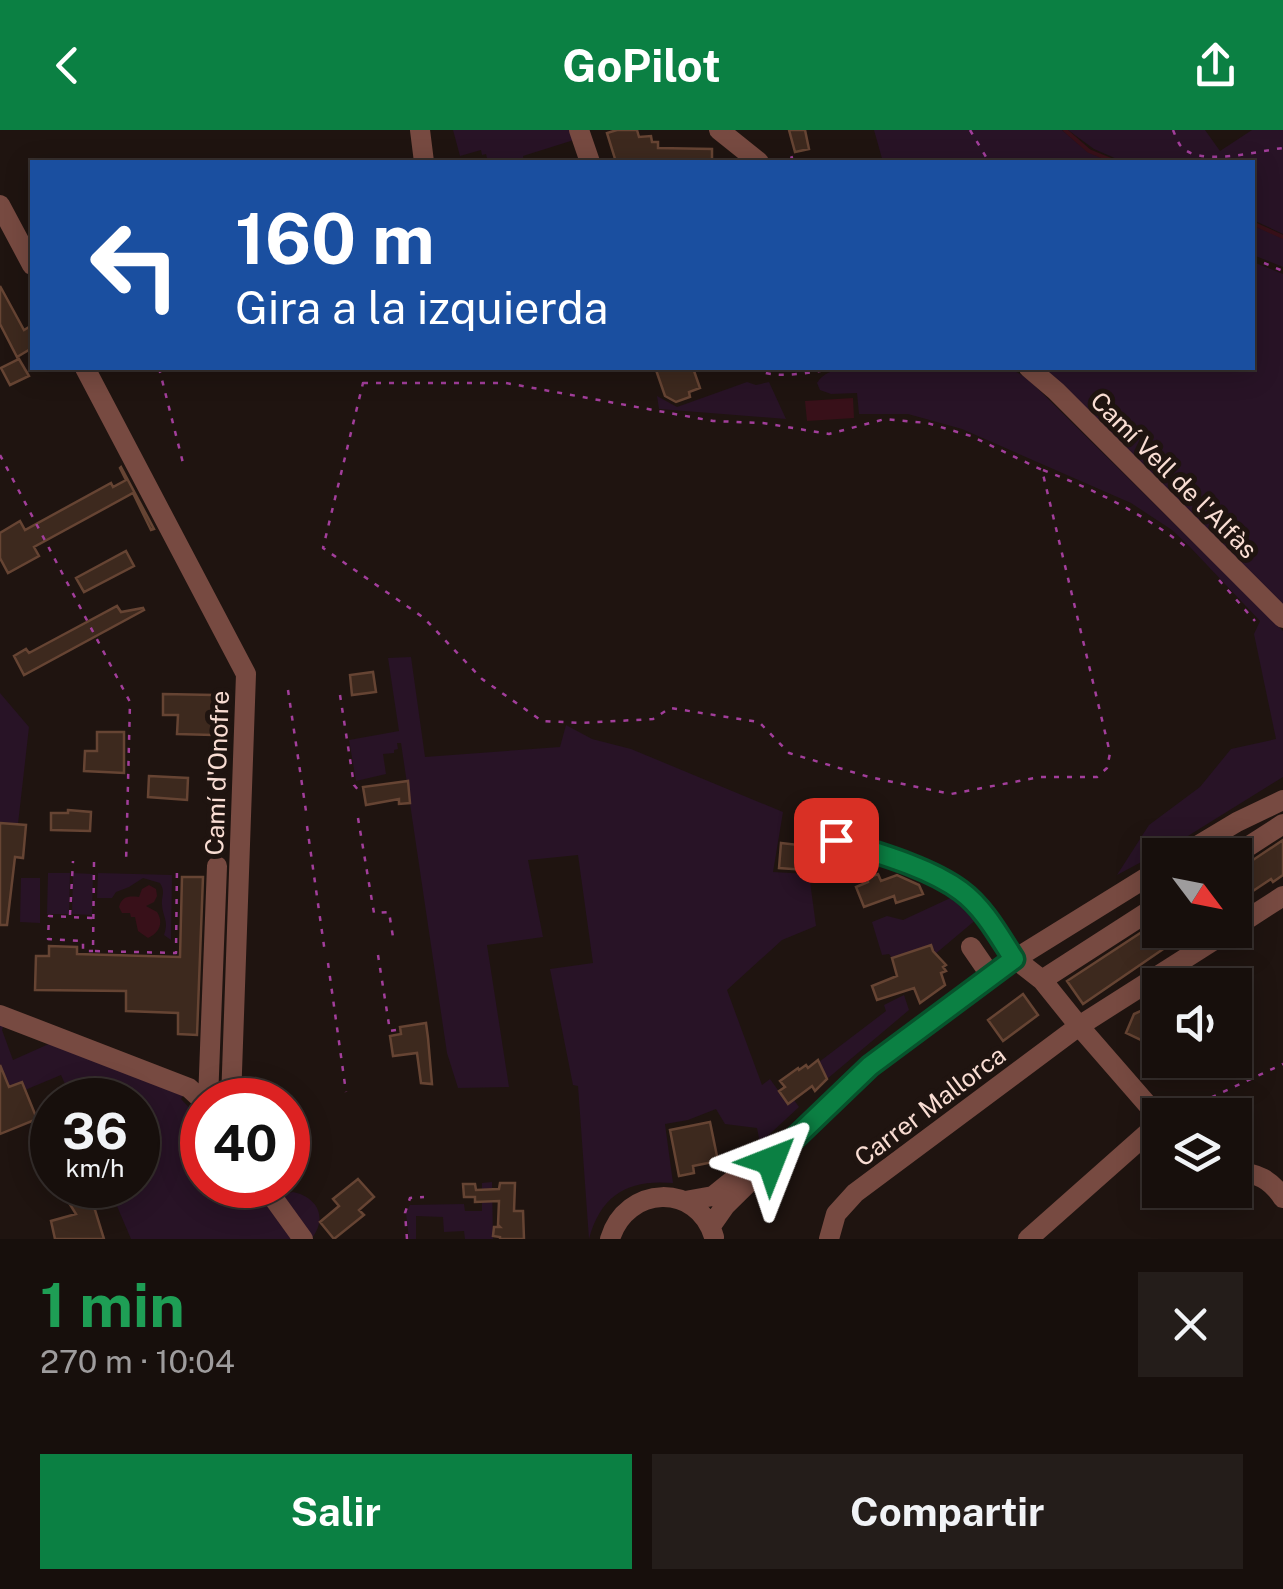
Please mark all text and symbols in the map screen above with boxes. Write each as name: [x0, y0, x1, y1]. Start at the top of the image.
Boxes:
icon: back: [40, 38, 95, 93]
icon: share: [1188, 38, 1243, 93]
text: GoPilot: [562, 39, 721, 92]
text: 160 m: [235, 197, 435, 280]
icon: left: [70, 200, 200, 330]
text: Gira a la izquierda: [235, 281, 608, 334]
street label: Camí Vell de l'Alfàs: [1085, 386, 1263, 564]
street label: Camí d'Onofre: [199, 690, 235, 856]
pin: [794, 798, 879, 883]
icon: arrive: [809, 813, 864, 868]
north arrow: [1142, 838, 1252, 948]
map controls: [1142, 838, 1252, 1208]
button: sound: [1142, 968, 1252, 1078]
street label: Carrer Mallorca: [849, 1039, 1011, 1173]
speed limit sign: 40: [180, 1078, 310, 1208]
button: layers: [1142, 1098, 1252, 1208]
text: 36: [62, 1101, 128, 1160]
position arrow: [719, 1109, 823, 1213]
text: km/h: [66, 1153, 124, 1183]
text: 1 min: [40, 1270, 185, 1341]
button: close: [1138, 1272, 1243, 1377]
text: 270 m · 10:04: [40, 1343, 235, 1380]
button: Salir: [40, 1454, 632, 1569]
button: Compartir: [652, 1454, 1243, 1569]

